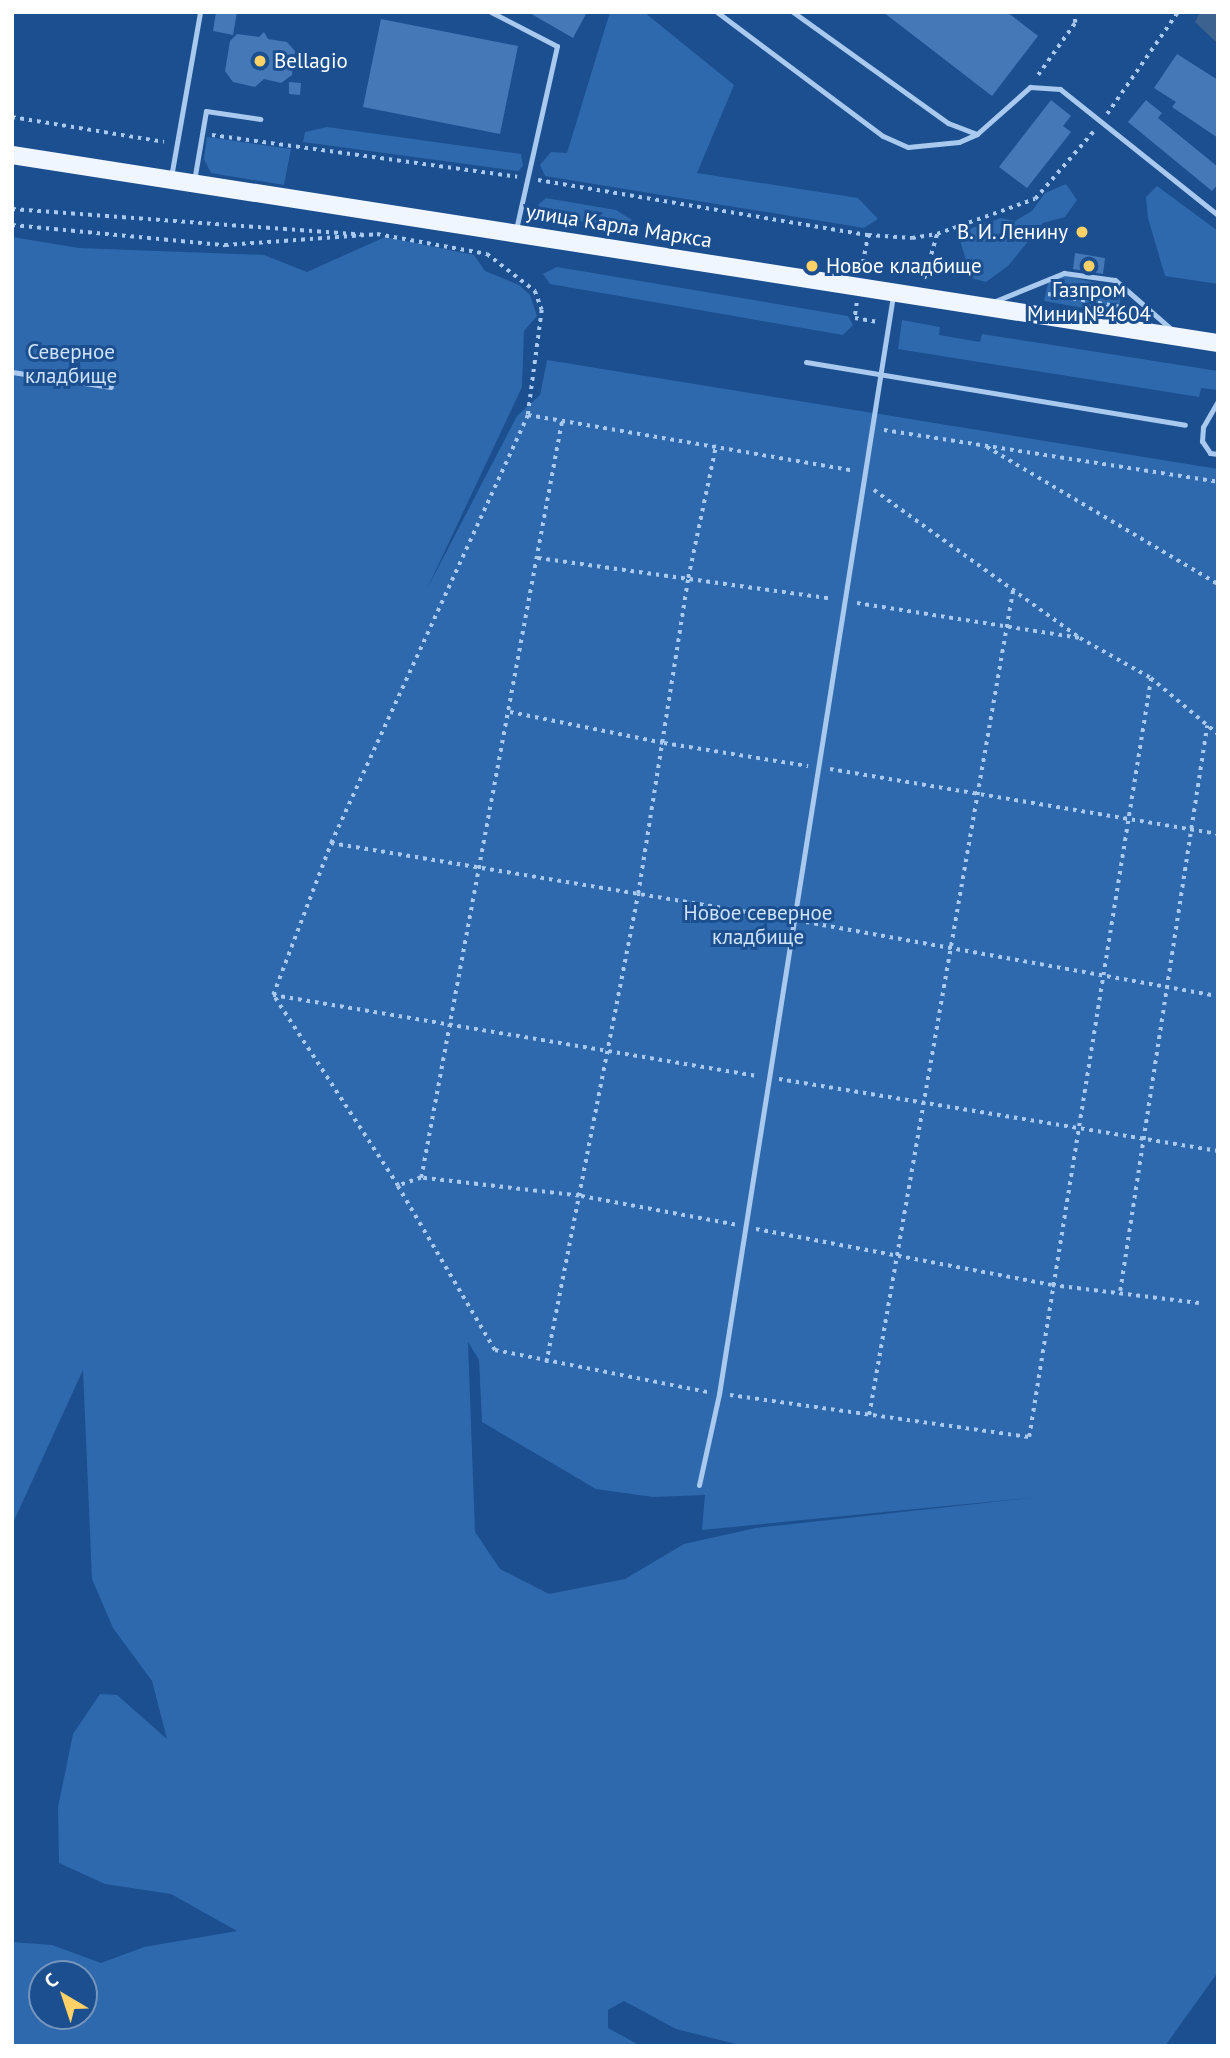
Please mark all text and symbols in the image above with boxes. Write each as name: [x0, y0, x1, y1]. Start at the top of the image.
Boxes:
place label: Bellagio: [274, 48, 348, 74]
marker: Bellagio: [252, 53, 268, 69]
street label: улица Карла Маркса: [524, 199, 714, 253]
place label: В. И. Ленину: [954, 219, 1068, 245]
marker: В. И. Ленину: [1074, 224, 1090, 240]
place label: Новое кладбище: [826, 253, 982, 279]
marker: Новое кладбище: [804, 258, 820, 274]
marker: Газпром Мини №4604: [1081, 258, 1097, 274]
place label: Газпром Мини №4604: [1027, 277, 1151, 327]
park label: Северное кладбище: [25, 339, 117, 389]
park label: Новое северное кладбище: [684, 900, 832, 950]
north arrow: [28, 1960, 98, 2030]
text: С: [39, 1968, 63, 1993]

